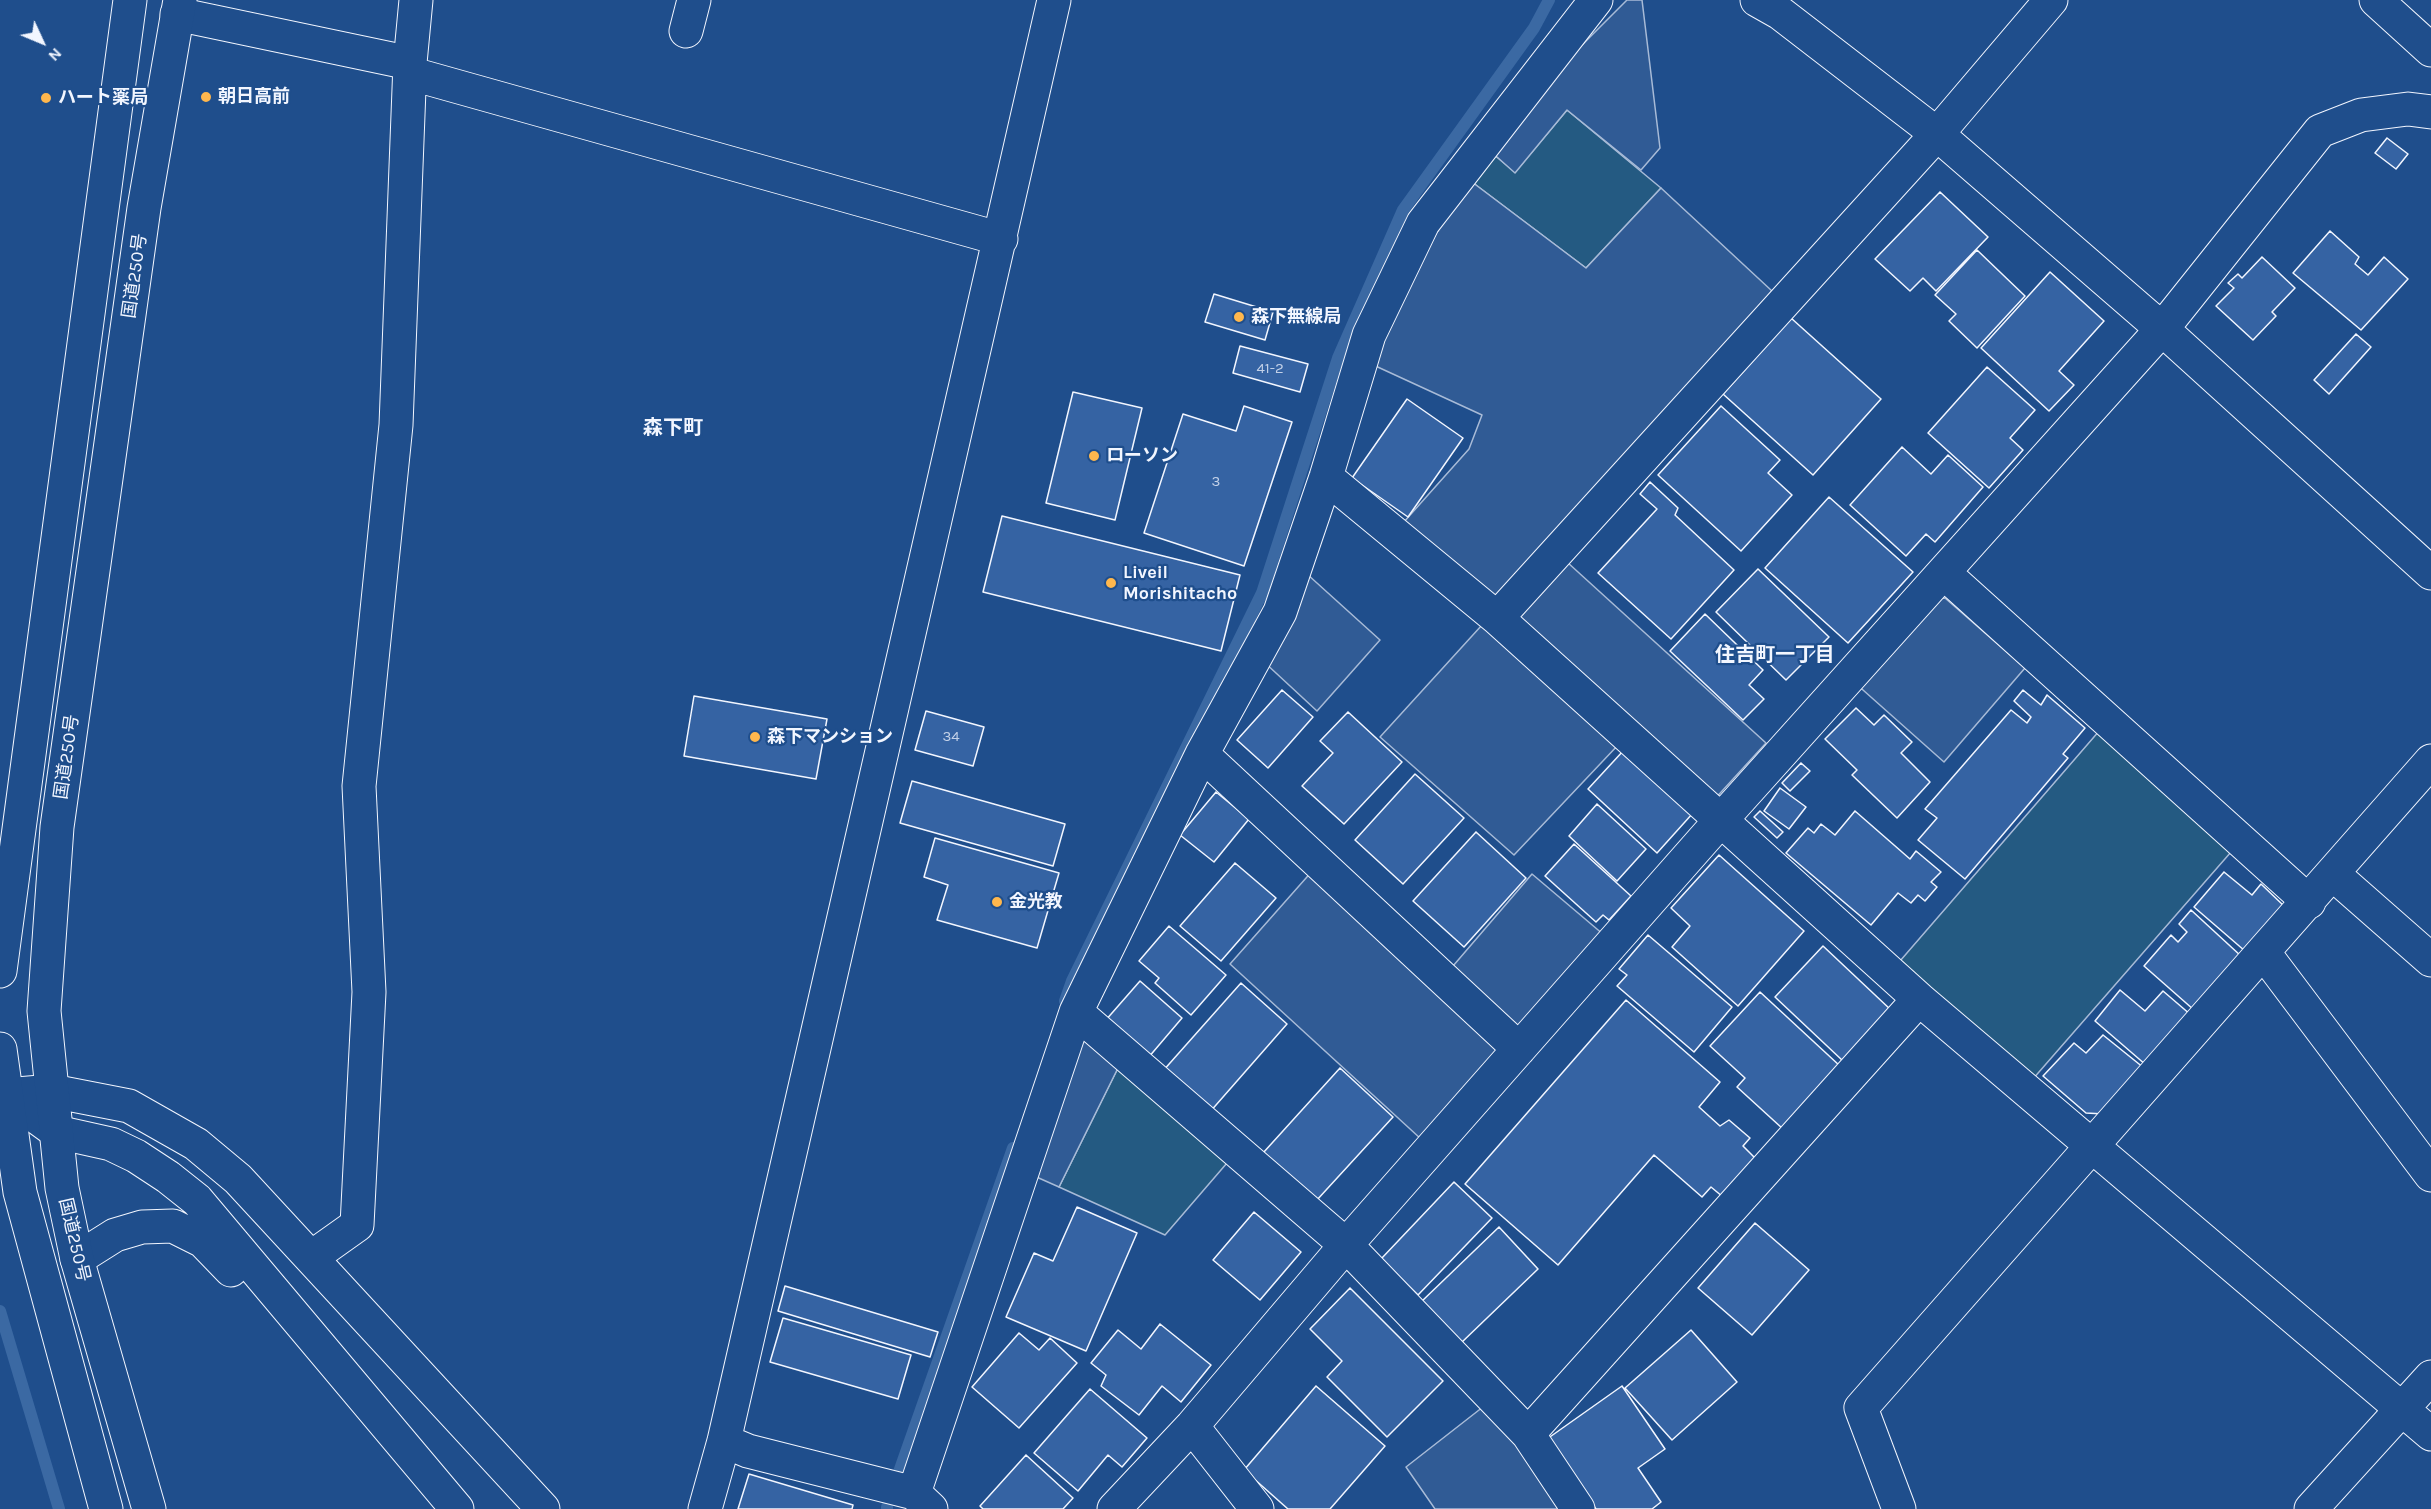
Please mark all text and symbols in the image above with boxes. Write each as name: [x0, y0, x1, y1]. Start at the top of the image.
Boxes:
north arrow: [12, 12, 72, 72]
text: N: [44, 44, 66, 66]
place label: 朝日高前: [218, 86, 290, 108]
place label: ハート薬局: [58, 87, 148, 109]
marker: 朝日高前: [199, 90, 213, 104]
marker: ハート薬局: [39, 91, 53, 105]
street label: 国道250号: [118, 232, 152, 320]
place label: 森下無線局: [1251, 306, 1341, 328]
marker: 森下無線局: [1232, 310, 1246, 324]
house number: 41-2: [1256, 360, 1284, 378]
district label: 森下町: [643, 416, 703, 440]
place label: ローソン: [1106, 445, 1178, 467]
marker: ローソン: [1087, 449, 1101, 463]
house number: 3: [1212, 473, 1220, 491]
place label: Liveil Morishitacho: [1123, 562, 1237, 604]
marker: Liveil Morishitacho: [1104, 576, 1118, 590]
district label: 住吉町一丁目: [1715, 643, 1835, 667]
street label: 国道250号: [50, 713, 84, 801]
place label: 森下マンション: [767, 726, 893, 748]
house number: 34: [942, 728, 960, 746]
marker: 森下マンション: [748, 730, 762, 744]
place label: 金光教: [1009, 891, 1063, 913]
marker: 金光教: [990, 895, 1004, 909]
street label: 国道250号: [54, 1196, 94, 1284]

